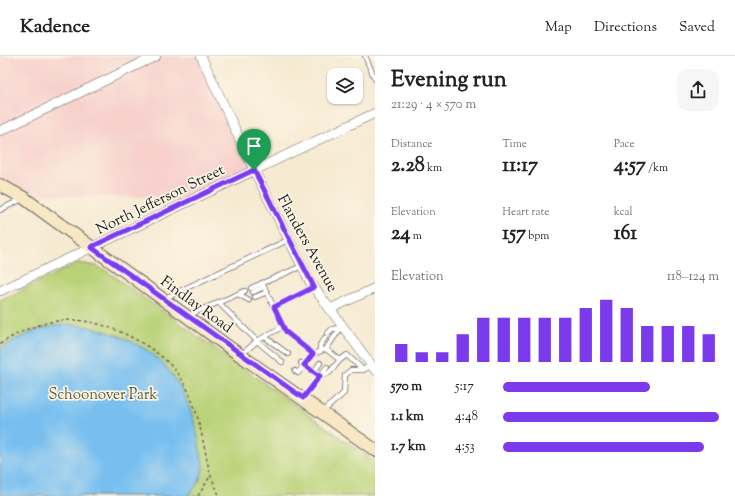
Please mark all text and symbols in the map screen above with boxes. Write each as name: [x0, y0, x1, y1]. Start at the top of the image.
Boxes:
text: Kadence: [20, 14, 90, 41]
text: Map: [545, 18, 572, 38]
text: Directions: [594, 18, 657, 38]
text: Saved: [679, 18, 715, 38]
text: Evening run: [391, 65, 507, 97]
map controls: [327, 68, 363, 104]
button: layers: [327, 68, 363, 104]
button: share: [677, 69, 719, 111]
text: 21:29 · 4 × 570 m: [391, 96, 476, 114]
pin: [237, 129, 271, 170]
icon: arrive: [243, 135, 265, 157]
text: Distance: [391, 136, 432, 152]
text: Time: [502, 136, 527, 152]
text: Pace: [614, 136, 635, 152]
text: 2.28: [391, 152, 425, 181]
text: 11:17: [502, 152, 538, 181]
text: 4:57: [614, 152, 646, 181]
street label: North Jefferson Street: [93, 160, 228, 241]
text: km: [425, 160, 442, 176]
text: /km: [646, 160, 668, 176]
street label: Flanders Avenue: [271, 191, 342, 296]
text: Elevation: [391, 204, 436, 220]
text: Heart rate: [502, 204, 549, 220]
text: kcal: [614, 204, 633, 220]
text: 24: [391, 220, 410, 249]
text: 157: [502, 220, 526, 249]
text: 161: [614, 220, 637, 249]
text: m: [410, 228, 422, 244]
text: bpm: [526, 228, 549, 244]
text: Elevation: [391, 268, 444, 286]
text: 118–124 m: [667, 268, 719, 286]
street label: Findlay Road: [156, 272, 237, 339]
text: 570 m: [391, 378, 422, 396]
text: 5:17: [455, 378, 474, 396]
park label: Schoonover Park: [48, 385, 158, 406]
text: 1.1 km: [391, 408, 424, 426]
text: 4:48: [455, 408, 478, 426]
text: 1.7 km: [391, 438, 426, 456]
text: 4:53: [455, 438, 475, 456]

